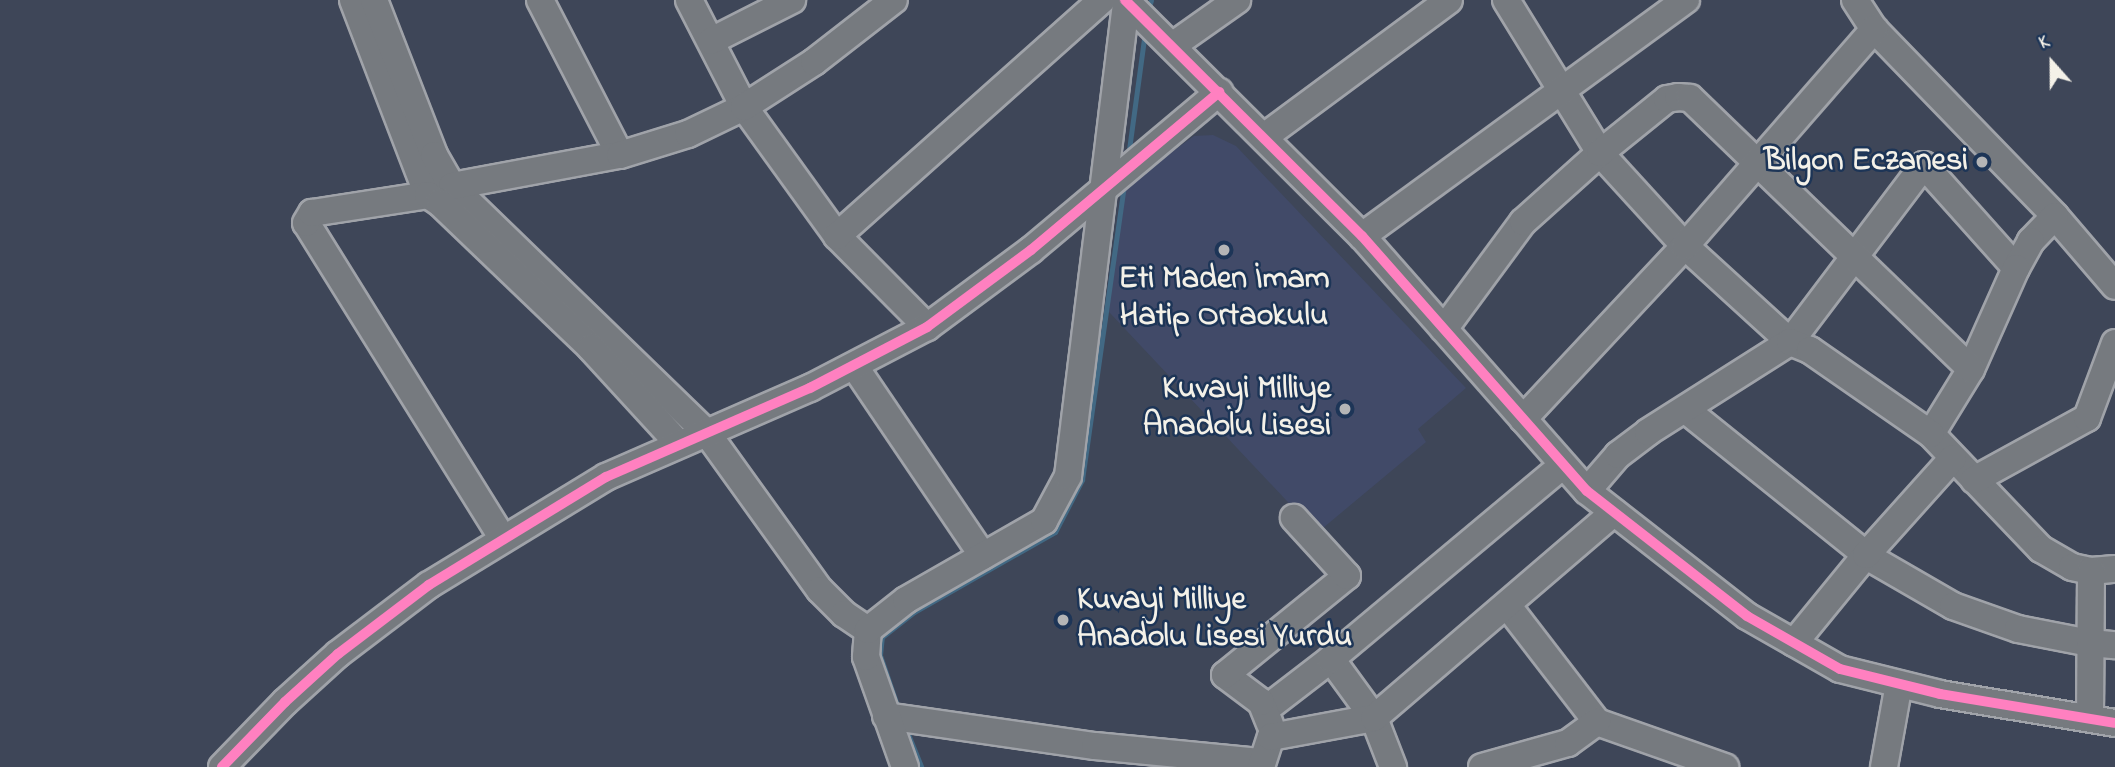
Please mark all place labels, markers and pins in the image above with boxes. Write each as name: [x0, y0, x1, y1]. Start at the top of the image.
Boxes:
place label: Bilgon Eczanesi: [1764, 143, 1968, 181]
marker: Bilgon Eczanesi: [1974, 154, 1990, 170]
marker: Eti Maden İmam Hatip Ortaokulu: [1216, 242, 1232, 258]
place label: Eti Maden İmam Hatip Ortaokulu: [1118, 262, 1330, 337]
place label: Kuvayi Milliye Anadolu Lisesi: [1143, 372, 1331, 447]
marker: Kuvayi Milliye Anadolu Lisesi: [1337, 401, 1353, 417]
place label: Kuvayi Milliye Anadolu Lisesi Yurdu: [1077, 583, 1352, 658]
marker: Kuvayi Milliye Anadolu Lisesi Yurdu: [1055, 612, 1071, 628]

